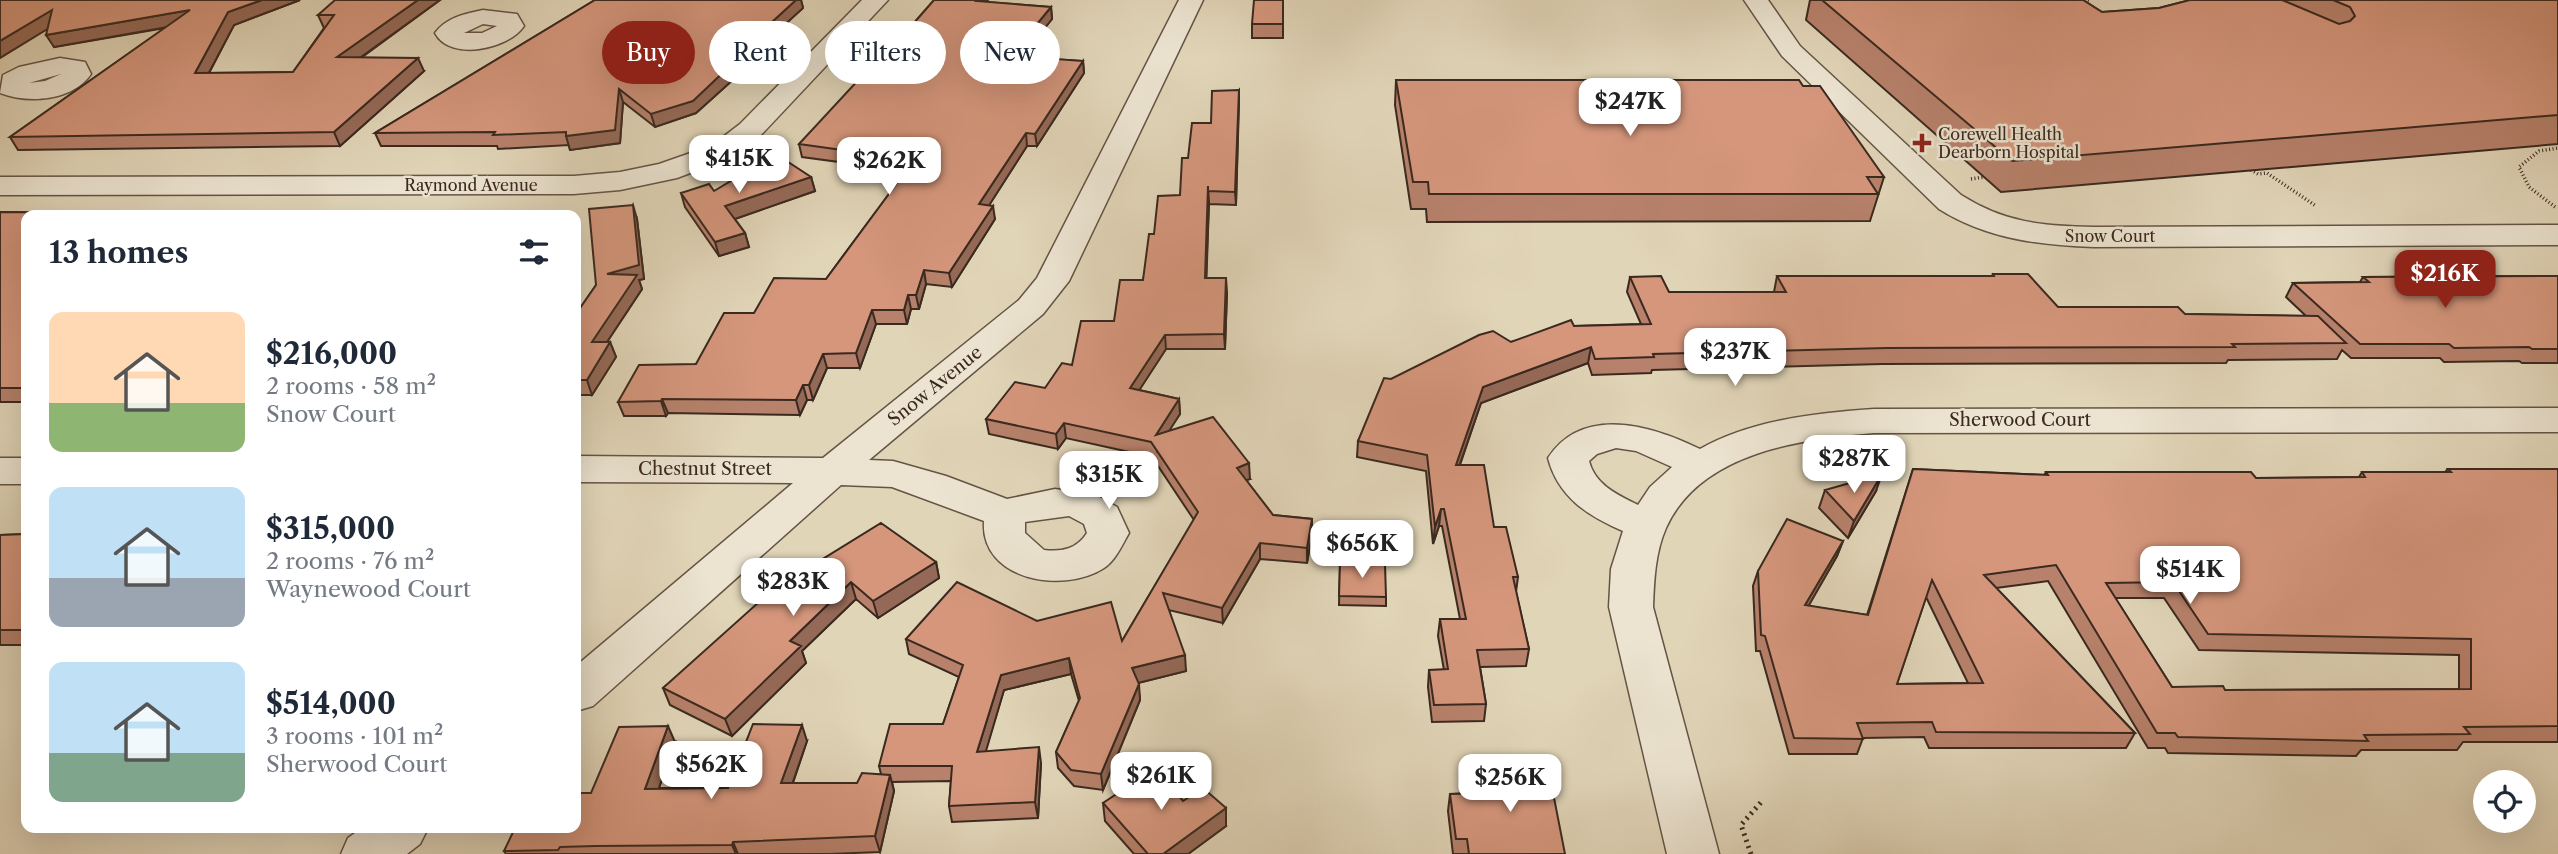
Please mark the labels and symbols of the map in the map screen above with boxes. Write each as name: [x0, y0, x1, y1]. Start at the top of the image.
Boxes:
pin: $247K: [1581, 78, 1679, 138]
place label: Corewell Health Dearborn Hospital: [1938, 124, 2080, 162]
marker: Corewell Health Dearborn Hospital: [1912, 133, 1932, 153]
pin: $415K: [690, 136, 788, 195]
pin: $262K: [840, 138, 938, 197]
street label: Raymond Avenue: [404, 175, 538, 195]
street label: Snow Court: [2065, 226, 2156, 246]
pin: $216K: [2396, 250, 2494, 310]
pin: $237K: [1686, 328, 1784, 388]
street label: Snow Avenue: [883, 341, 987, 431]
street label: Sherwood Court: [1949, 409, 2092, 431]
pin: $287K: [1805, 435, 1903, 495]
pin: $315K: [1060, 452, 1158, 511]
street label: Chestnut Street: [638, 458, 773, 480]
pin: $656K: [1313, 520, 1411, 580]
pin: $514K: [2141, 546, 2239, 606]
pin: $283K: [744, 558, 842, 618]
pin: $562K: [662, 742, 760, 801]
pin: $261K: [1112, 752, 1210, 812]
pin: $256K: [1461, 754, 1559, 814]

